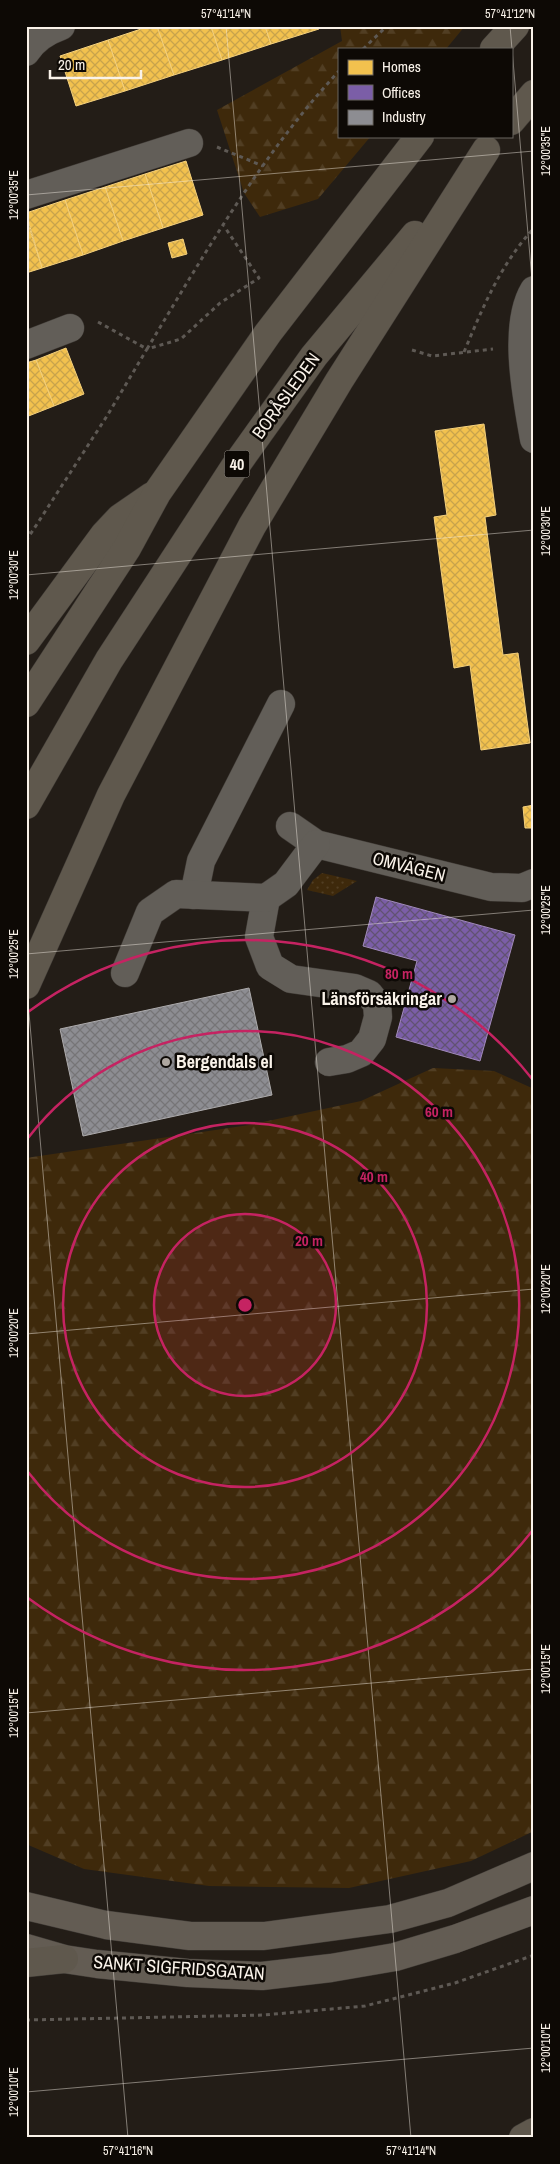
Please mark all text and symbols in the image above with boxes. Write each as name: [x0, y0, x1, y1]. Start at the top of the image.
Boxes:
text: 57°41'14"N: [201, 6, 251, 22]
text: 57°41'12"N: [485, 6, 535, 22]
scale bar: [50, 48, 141, 80]
legend: [338, 48, 512, 138]
text: 20 m: [58, 54, 85, 75]
text: Homes: [382, 56, 421, 77]
text: Offices: [382, 82, 421, 103]
text: Industry: [382, 106, 427, 127]
text: 12°00'35"E: [538, 126, 554, 176]
text: 12°00'35"E: [6, 170, 22, 220]
street label: BORÅSLEDEN: [246, 348, 325, 444]
road number: 40: [224, 450, 250, 478]
text: 12°00'30"E: [538, 506, 554, 556]
text: 12°00'30"E: [6, 550, 22, 600]
street label: OMVÄGEN: [370, 845, 448, 888]
text: 12°00'25"E: [538, 885, 554, 935]
text: 12°00'25"E: [6, 929, 22, 979]
text: 80 m: [385, 963, 413, 984]
place label: Länsförsäkringar: [321, 986, 442, 1011]
marker: Länsförsäkringar: [446, 993, 458, 1005]
place label: Bergendals el: [176, 1049, 273, 1074]
marker: Bergendals el: [160, 1056, 172, 1068]
text: 60 m: [425, 1101, 453, 1122]
text: 40 m: [360, 1166, 388, 1187]
text: 20 m: [295, 1230, 323, 1251]
text: 12°00'20"E: [538, 1264, 554, 1314]
centre of rings: [236, 1296, 254, 1314]
text: 12°00'20"E: [6, 1308, 22, 1358]
text: 12°00'15"E: [538, 1644, 554, 1694]
text: 12°00'15"E: [6, 1688, 22, 1738]
street label: SANKT SIGFRIDSGATAN: [93, 1949, 265, 1986]
text: 12°00'10"E: [538, 2023, 554, 2073]
text: 12°00'10"E: [6, 2067, 22, 2117]
text: 57°41'16"N: [103, 2143, 153, 2159]
text: 57°41'14"N: [386, 2143, 436, 2159]

